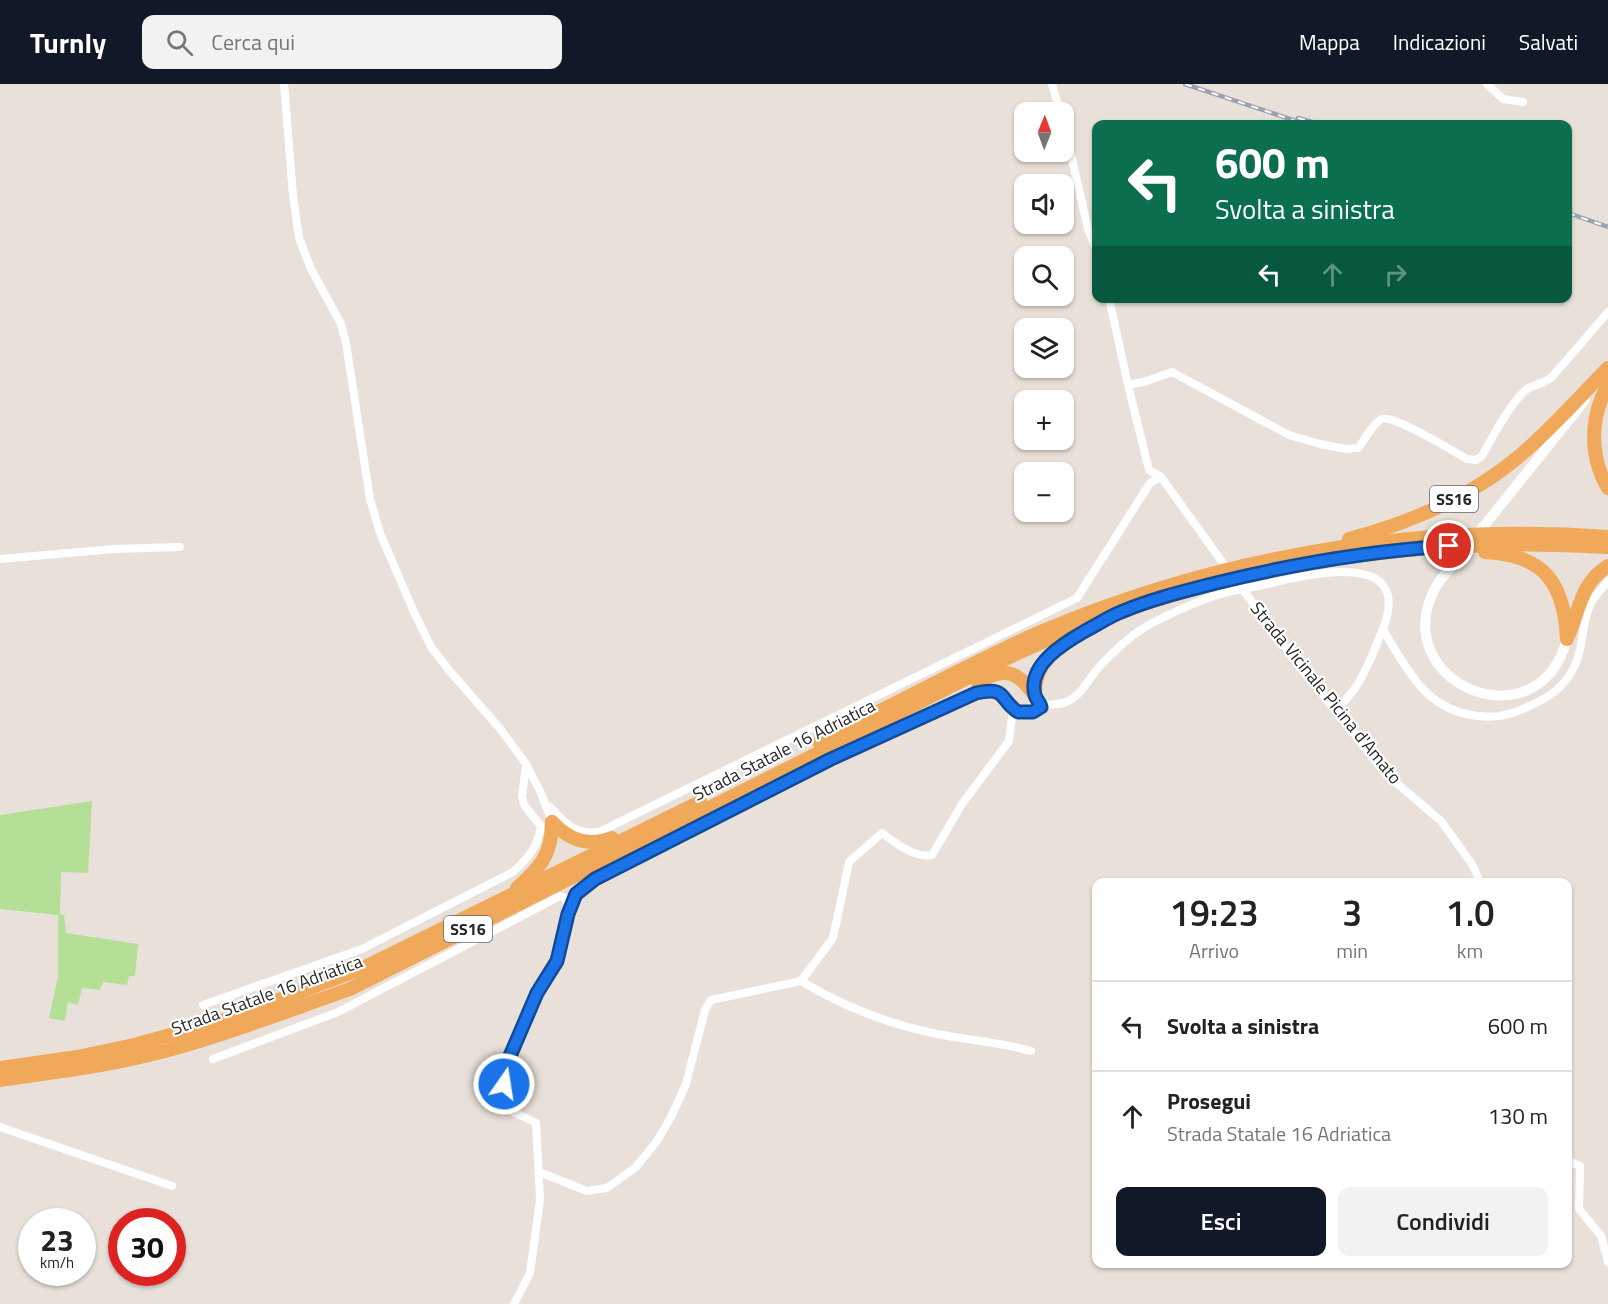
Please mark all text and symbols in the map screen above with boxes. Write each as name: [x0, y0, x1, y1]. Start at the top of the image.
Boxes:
search box: [142, 15, 562, 69]
text: Turnly: [30, 21, 106, 64]
text: Cerca qui: [211, 25, 295, 59]
icon: search: [163, 26, 196, 59]
text: Mappa: [1299, 26, 1360, 58]
text: Indicazioni: [1393, 26, 1486, 58]
text: Salvati: [1519, 26, 1578, 58]
north arrow: [1014, 102, 1074, 162]
map controls: [1014, 102, 1074, 522]
text: 600 m: [1215, 130, 1330, 194]
icon: left: [1116, 144, 1194, 222]
button: sound: [1014, 174, 1074, 234]
text: Svolta a sinistra: [1215, 188, 1395, 229]
button: search: [1014, 246, 1074, 306]
icon: left: [1253, 258, 1286, 291]
icon: ahead: [1316, 258, 1349, 291]
icon: right: [1379, 258, 1412, 291]
button: layers: [1014, 318, 1074, 378]
button: +: [1014, 390, 1074, 450]
button: −: [1014, 462, 1074, 522]
road number: SS16: [1430, 486, 1478, 512]
pin: [1423, 520, 1474, 571]
icon: arrive: [1432, 529, 1465, 562]
street label: Strada Vicinale Picina d'Amato: [1244, 596, 1409, 790]
street label: Strada Statale 16 Adriatica: [688, 692, 880, 807]
text: 19:23: [1169, 885, 1259, 940]
text: 3: [1342, 885, 1362, 940]
text: 1.0: [1446, 885, 1494, 940]
road number: SS16: [444, 916, 492, 942]
text: Arrivo: [1189, 935, 1239, 966]
text: min: [1336, 935, 1368, 966]
text: km: [1457, 935, 1483, 966]
street label: Strada Statale 16 Adriatica: [167, 947, 366, 1042]
text: Svolta a sinistra: [1167, 1009, 1319, 1043]
text: 600 m: [1488, 1009, 1548, 1043]
icon: left: [1116, 1010, 1149, 1043]
position arrow: [472, 1052, 536, 1116]
text: Prosegui: [1167, 1084, 1251, 1118]
text: 130 m: [1488, 1099, 1548, 1133]
icon: ahead: [1116, 1100, 1149, 1133]
text: Strada Statale 16 Adriatica: [1167, 1118, 1391, 1149]
button: Esci: [1116, 1187, 1326, 1256]
button: Condividi: [1338, 1187, 1548, 1256]
speed limit sign: 30: [108, 1208, 186, 1286]
text: 23: [40, 1217, 74, 1263]
text: km/h: [40, 1251, 74, 1274]

